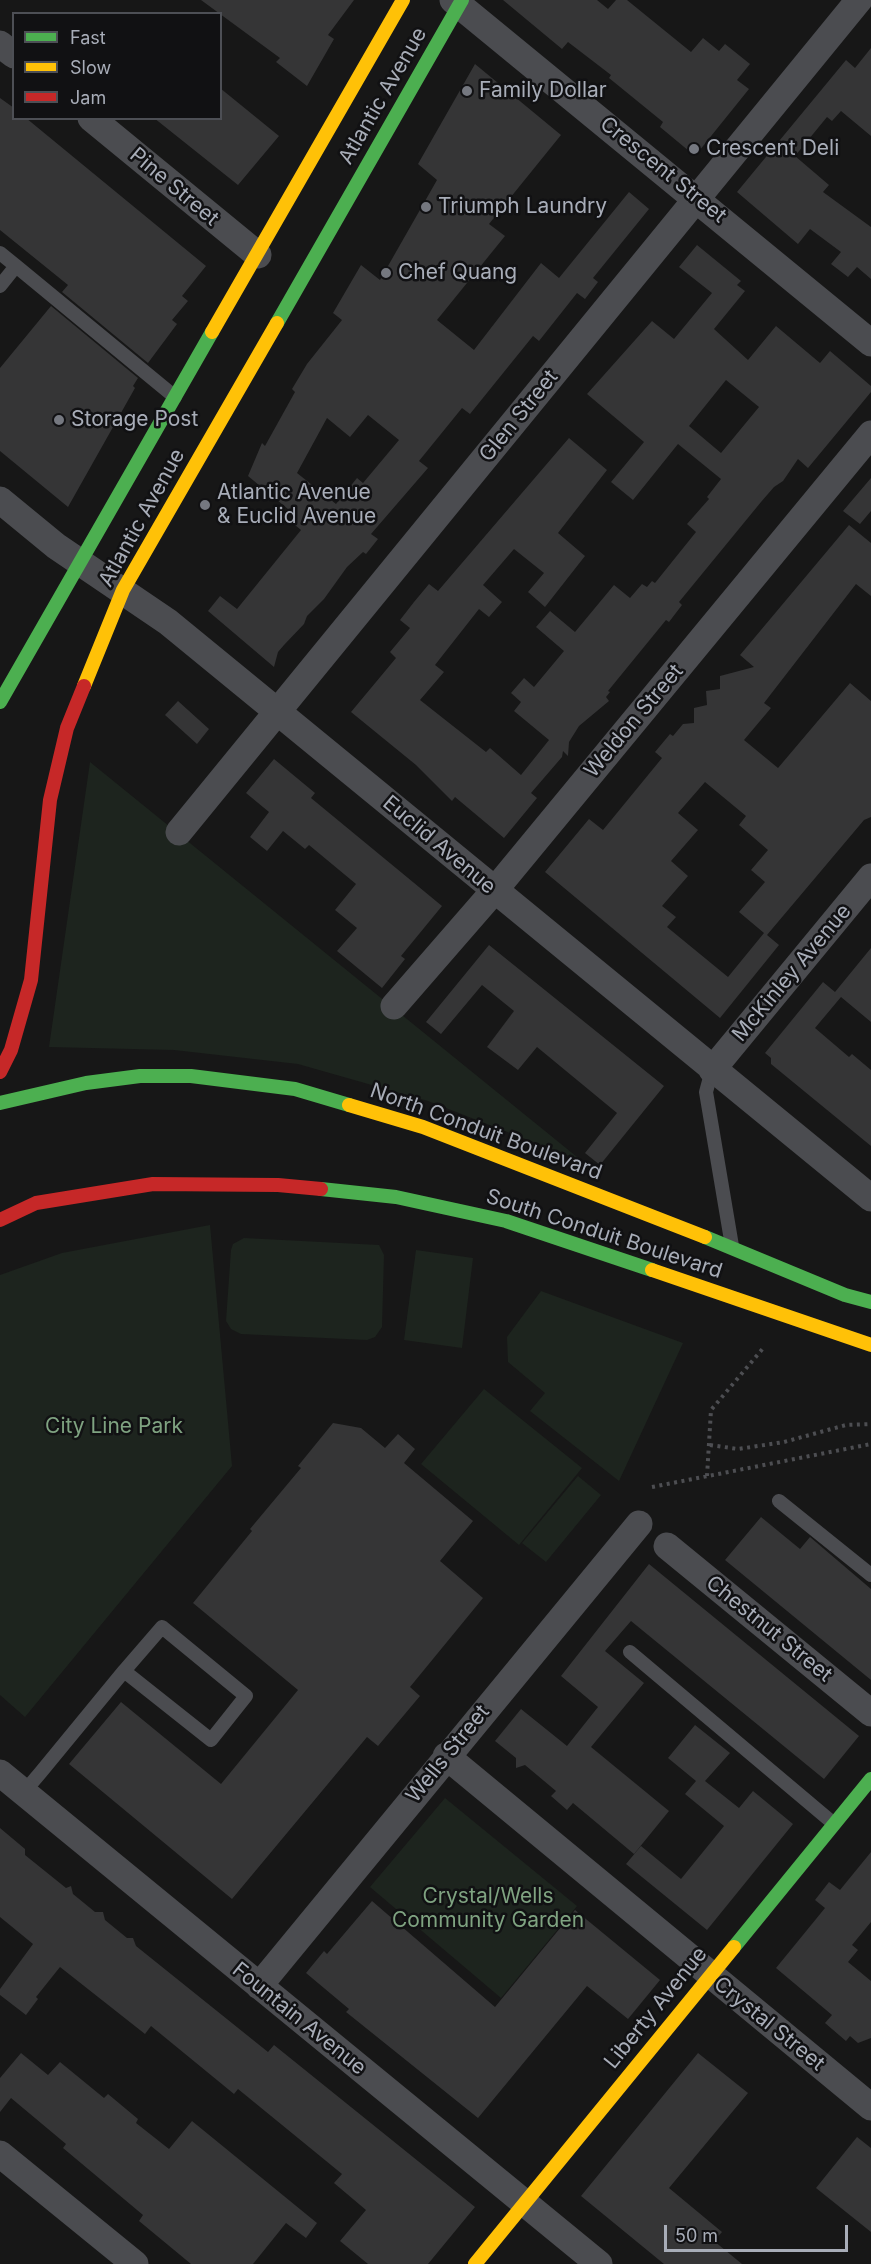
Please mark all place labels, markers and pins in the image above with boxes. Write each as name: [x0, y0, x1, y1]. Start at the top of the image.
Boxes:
place label: Family Dollar: [479, 78, 607, 104]
marker: Family Dollar: [460, 84, 474, 98]
place label: Crescent Deli: [706, 136, 839, 162]
marker: Crescent Deli: [687, 142, 701, 156]
place label: Triumph Laundry: [438, 194, 607, 220]
marker: Triumph Laundry: [419, 200, 433, 214]
place label: Chef Quang: [398, 260, 517, 286]
marker: Chef Quang: [379, 266, 393, 280]
place label: Storage Post: [71, 407, 198, 433]
marker: Storage Post: [52, 413, 66, 427]
place label: Atlantic Avenue & Euclid Avenue: [217, 480, 376, 530]
marker: Atlantic Avenue & Euclid Avenue: [198, 498, 212, 512]

